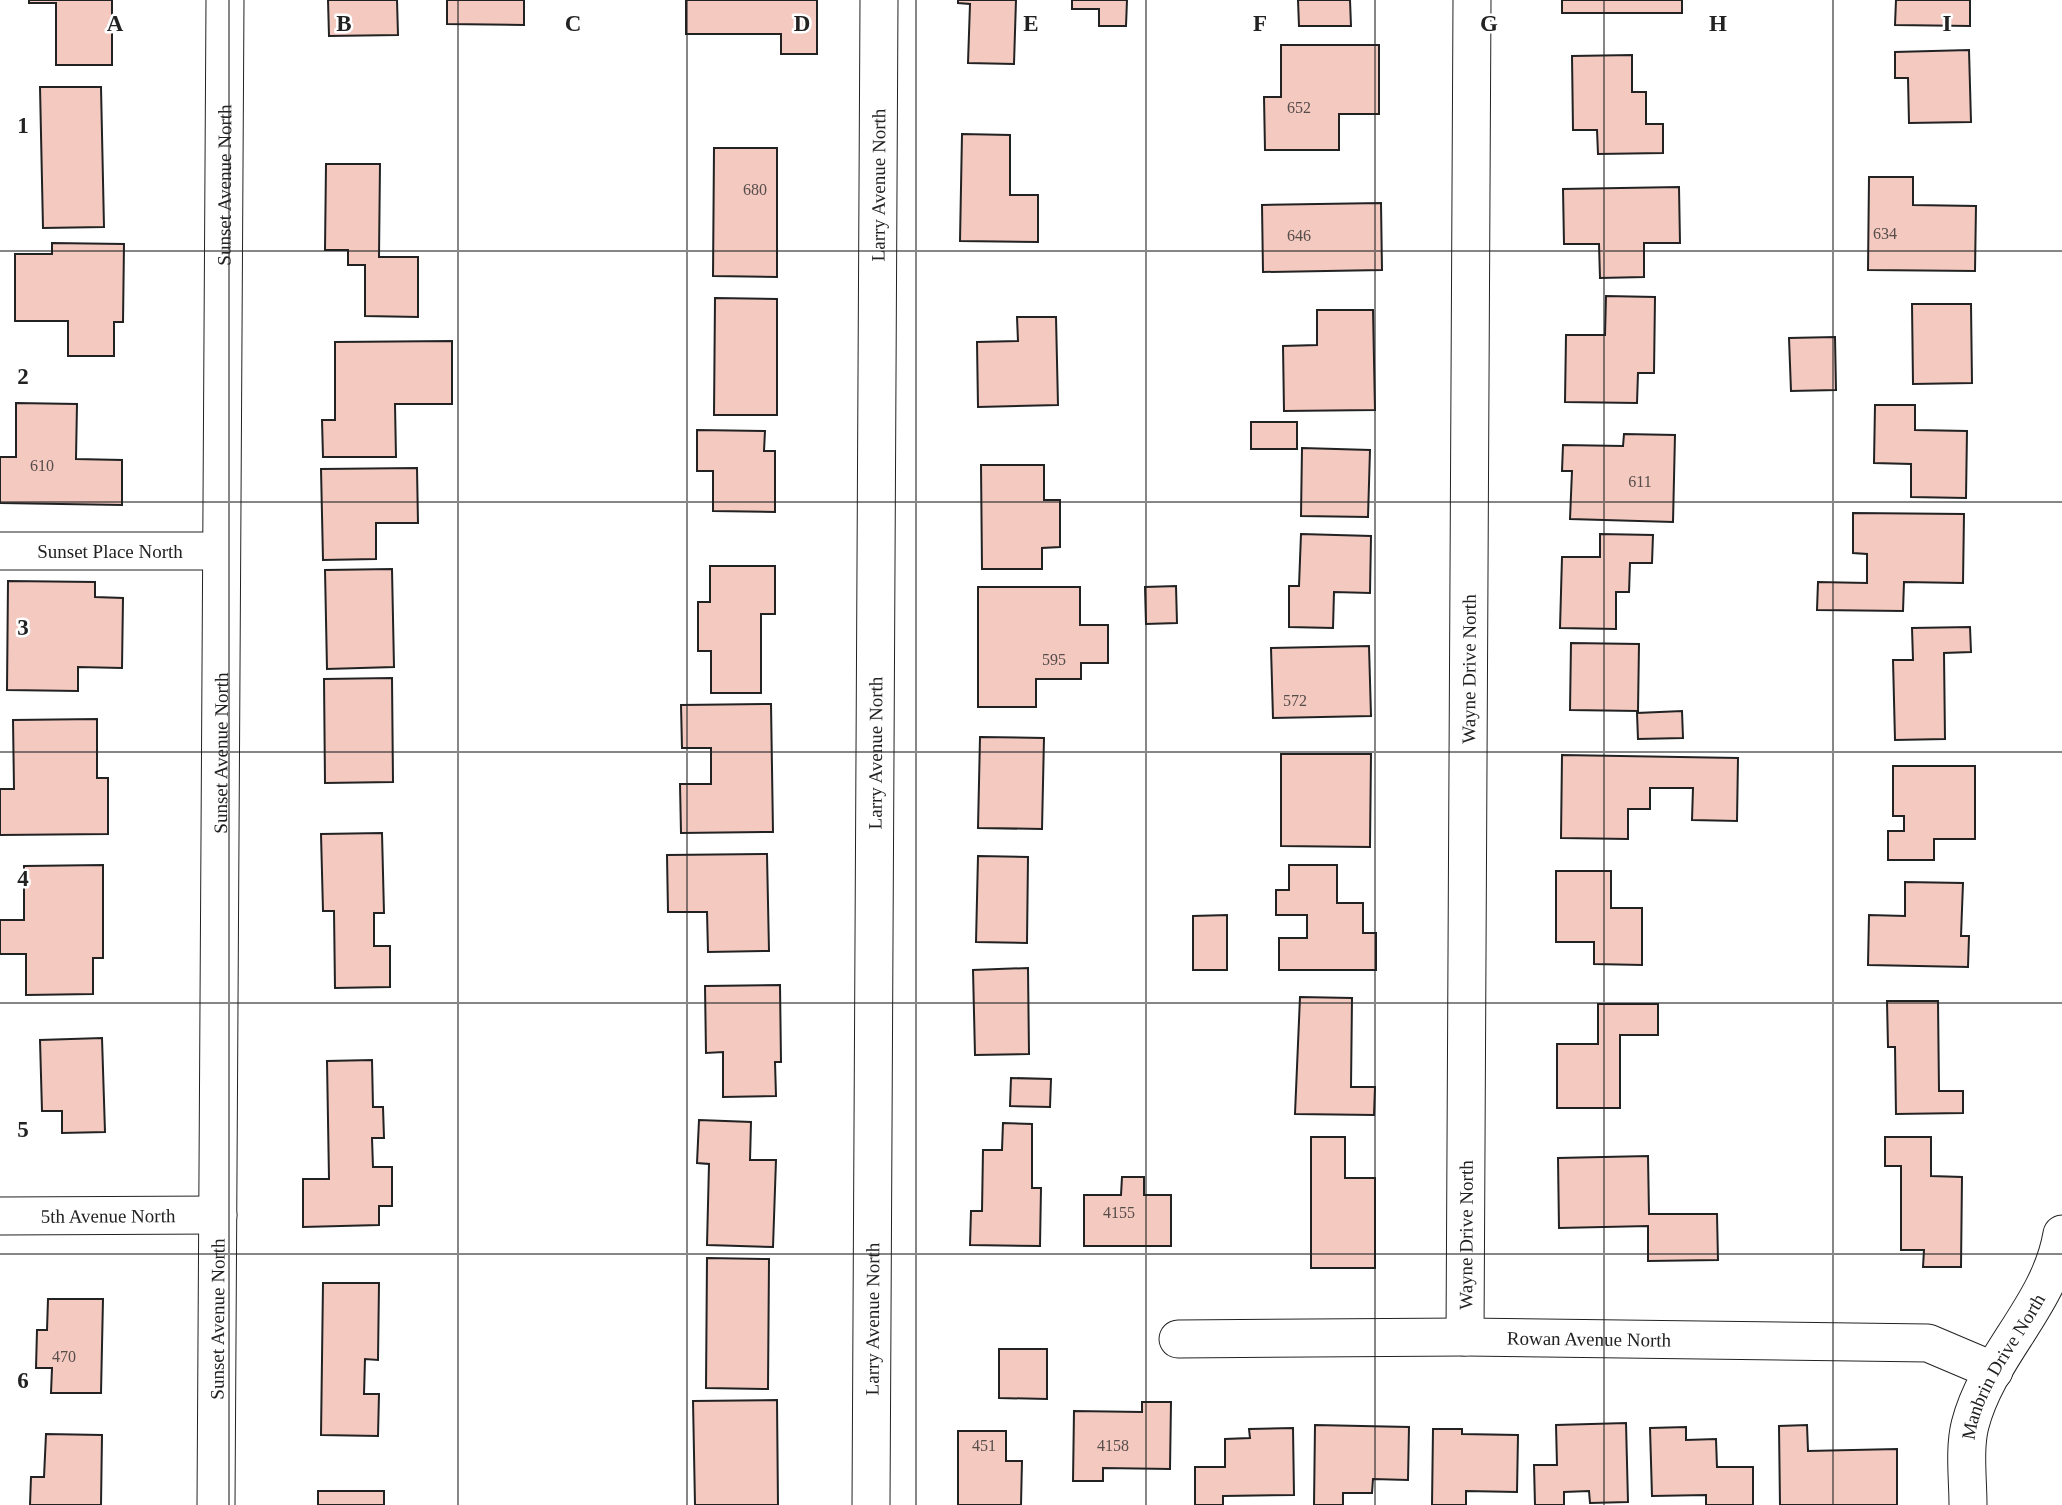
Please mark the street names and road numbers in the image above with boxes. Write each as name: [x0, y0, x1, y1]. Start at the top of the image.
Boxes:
street label: Sunset Avenue North: [213, 104, 235, 266]
street label: Larry Avenue North: [868, 108, 889, 261]
street label: Sunset Place North: [37, 541, 183, 562]
street label: Wayne Drive North: [1458, 594, 1480, 744]
street label: Sunset Avenue North: [210, 672, 232, 834]
street label: Larry Avenue North: [865, 676, 886, 829]
street label: Wayne Drive North: [1455, 1160, 1477, 1310]
street label: 5th Avenue North: [41, 1205, 176, 1227]
street label: Sunset Avenue North: [207, 1238, 229, 1400]
street label: Larry Avenue North: [862, 1242, 883, 1395]
street label: Manbrin Drive North: [1957, 1290, 2049, 1441]
street label: Rowan Avenue North: [1507, 1328, 1672, 1351]

